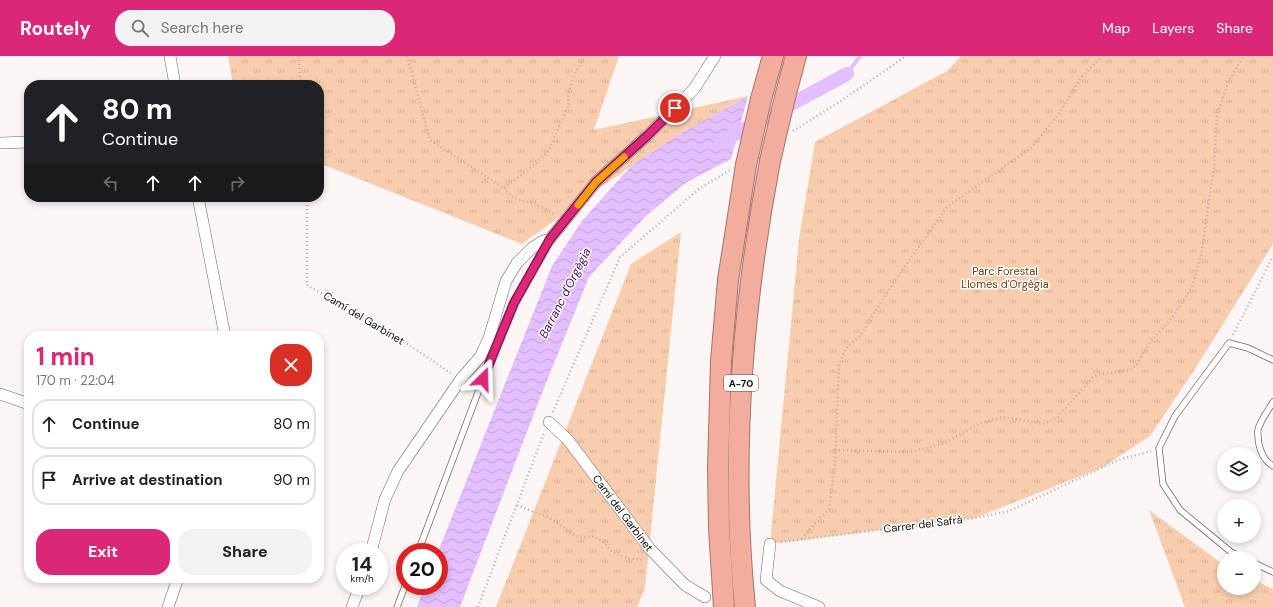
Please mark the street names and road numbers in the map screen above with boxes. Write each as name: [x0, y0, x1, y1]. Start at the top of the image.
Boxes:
street label: Camí del Garbinet: [321, 288, 407, 348]
road number: A-70: [724, 375, 758, 391]
street label: Camí del Garbinet: [590, 472, 656, 554]
street label: Carrer del Safrà: [883, 512, 963, 536]

